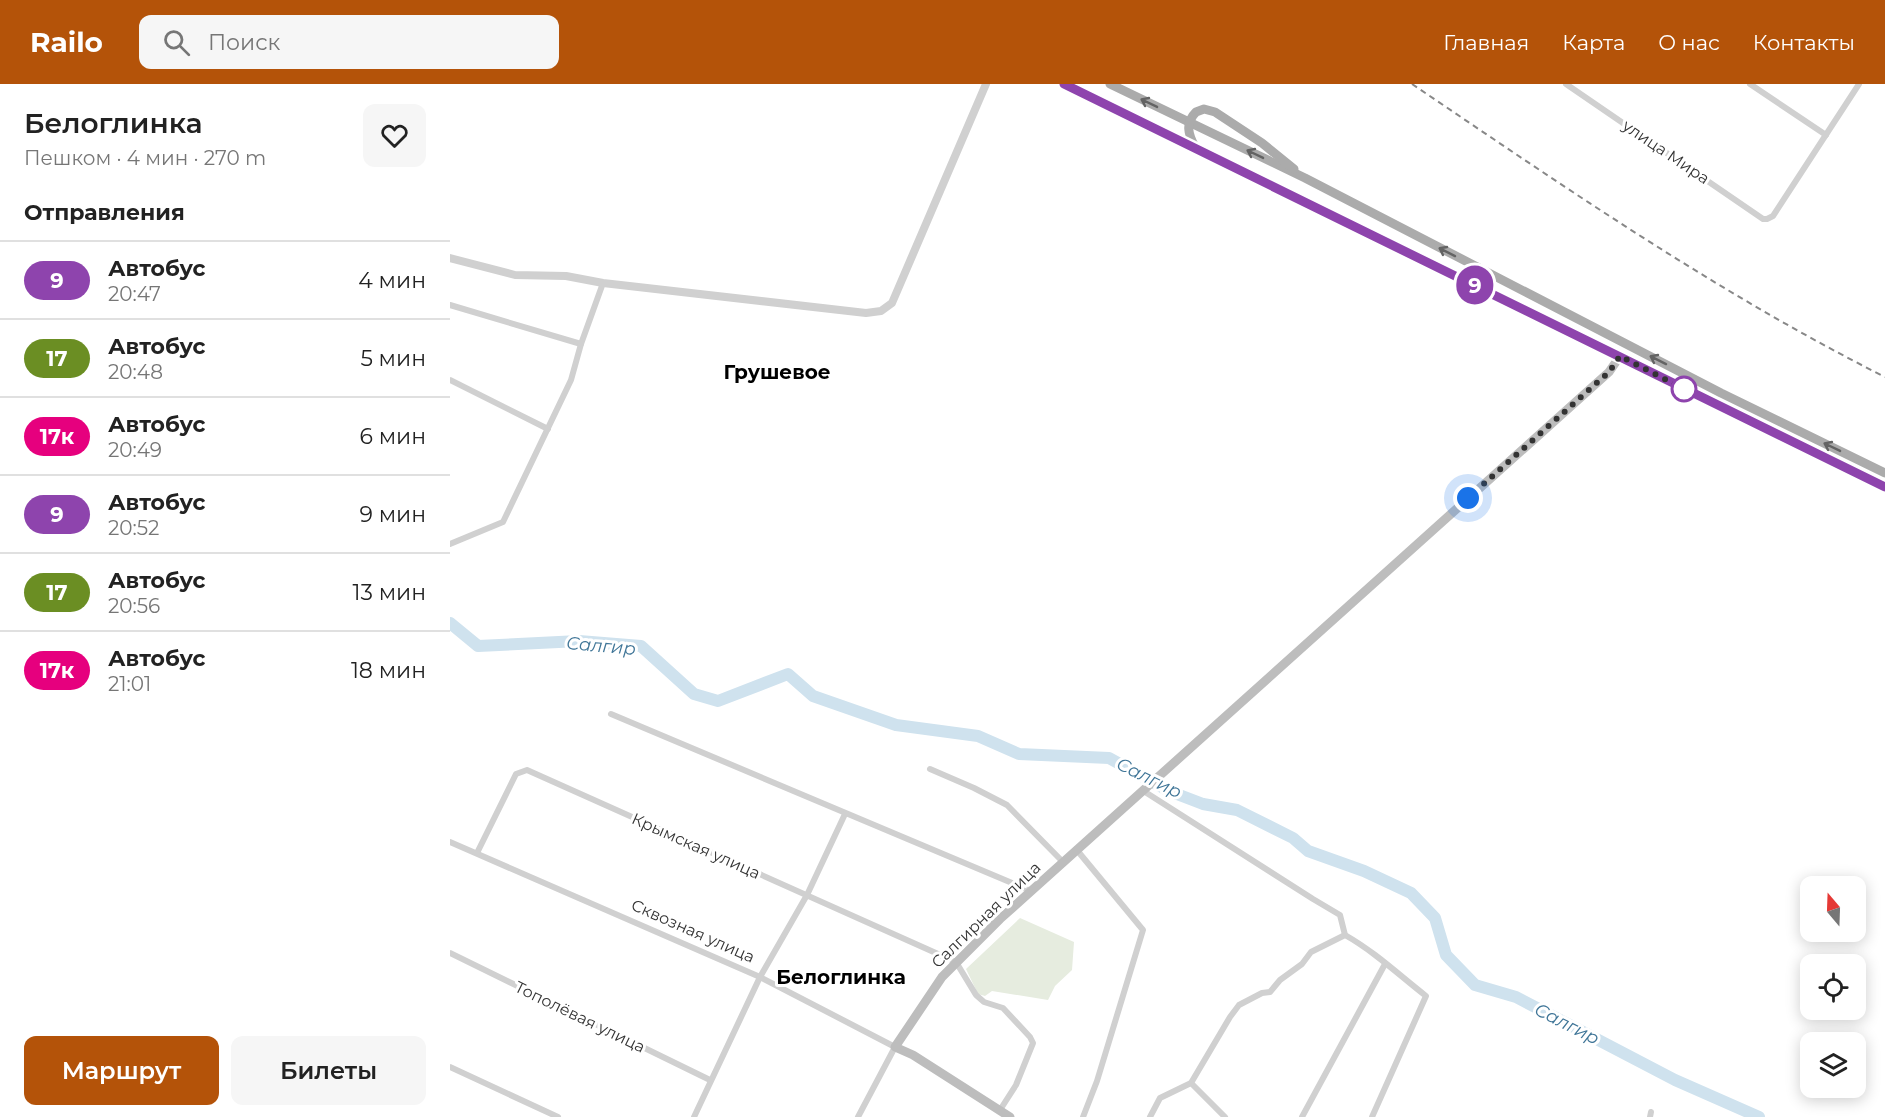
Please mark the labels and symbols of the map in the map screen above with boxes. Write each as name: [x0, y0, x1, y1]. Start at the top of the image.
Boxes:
one-way arrow: [1141, 97, 1159, 108]
street label: улица Мира: [1618, 115, 1713, 188]
one-way arrow: [1246, 148, 1264, 159]
one-way arrow: [1439, 246, 1457, 257]
line badge: 9: [1456, 266, 1494, 304]
one-way arrow: [1650, 354, 1667, 366]
district label: Грушевое: [723, 360, 831, 384]
unlabelled marker: [1671, 376, 1697, 402]
one-way arrow: [1824, 441, 1842, 453]
your location: [1453, 483, 1483, 513]
water label: Салгир: [565, 632, 637, 660]
water label: Салгир: [1113, 753, 1185, 803]
street label: Крымская улица: [629, 809, 763, 883]
street label: Салгирная улица: [927, 858, 1045, 972]
north arrow: [1800, 876, 1866, 942]
street label: Сквозная улица: [628, 895, 758, 967]
district label: Белоглинка: [776, 965, 906, 989]
street label: Тополёвая улица: [512, 977, 648, 1057]
water label: Салгир: [1531, 998, 1603, 1050]

